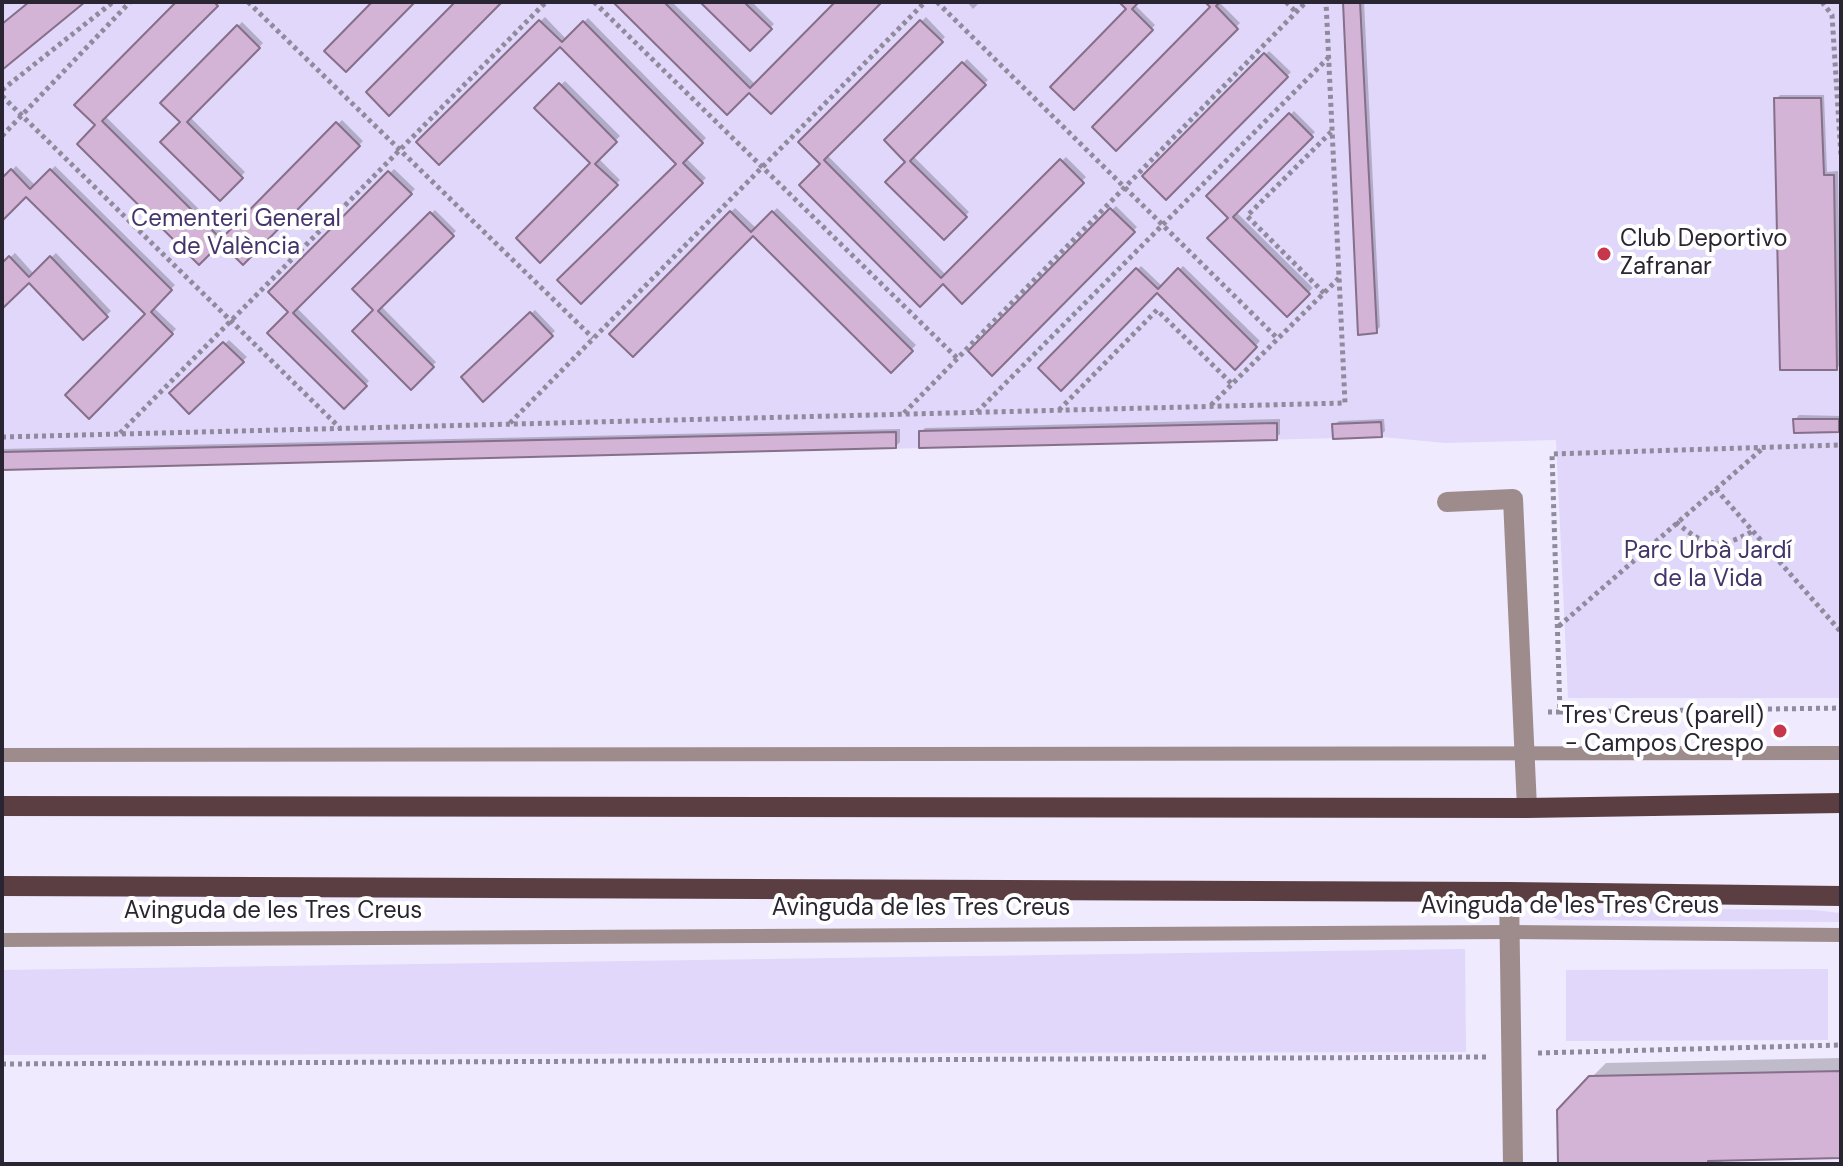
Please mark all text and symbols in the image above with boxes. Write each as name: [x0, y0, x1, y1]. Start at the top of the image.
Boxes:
park label: Cementeri General de València: [131, 206, 341, 262]
place label: Club Deportivo Zafranar: [1620, 226, 1787, 282]
marker: Club Deportivo Zafranar: [1595, 245, 1613, 263]
park label: Parc Urbà Jardí de la Vida: [1624, 538, 1792, 594]
place label: Tres Creus (parell) - Campos Crespo: [1561, 703, 1764, 759]
marker: Tres Creus (parell) - Campos Crespo: [1771, 722, 1789, 740]
street label: Avinguda de les Tres Creus: [1421, 893, 1719, 921]
street label: Avinguda de les Tres Creus: [772, 895, 1070, 923]
street label: Avinguda de les Tres Creus: [124, 898, 422, 926]

